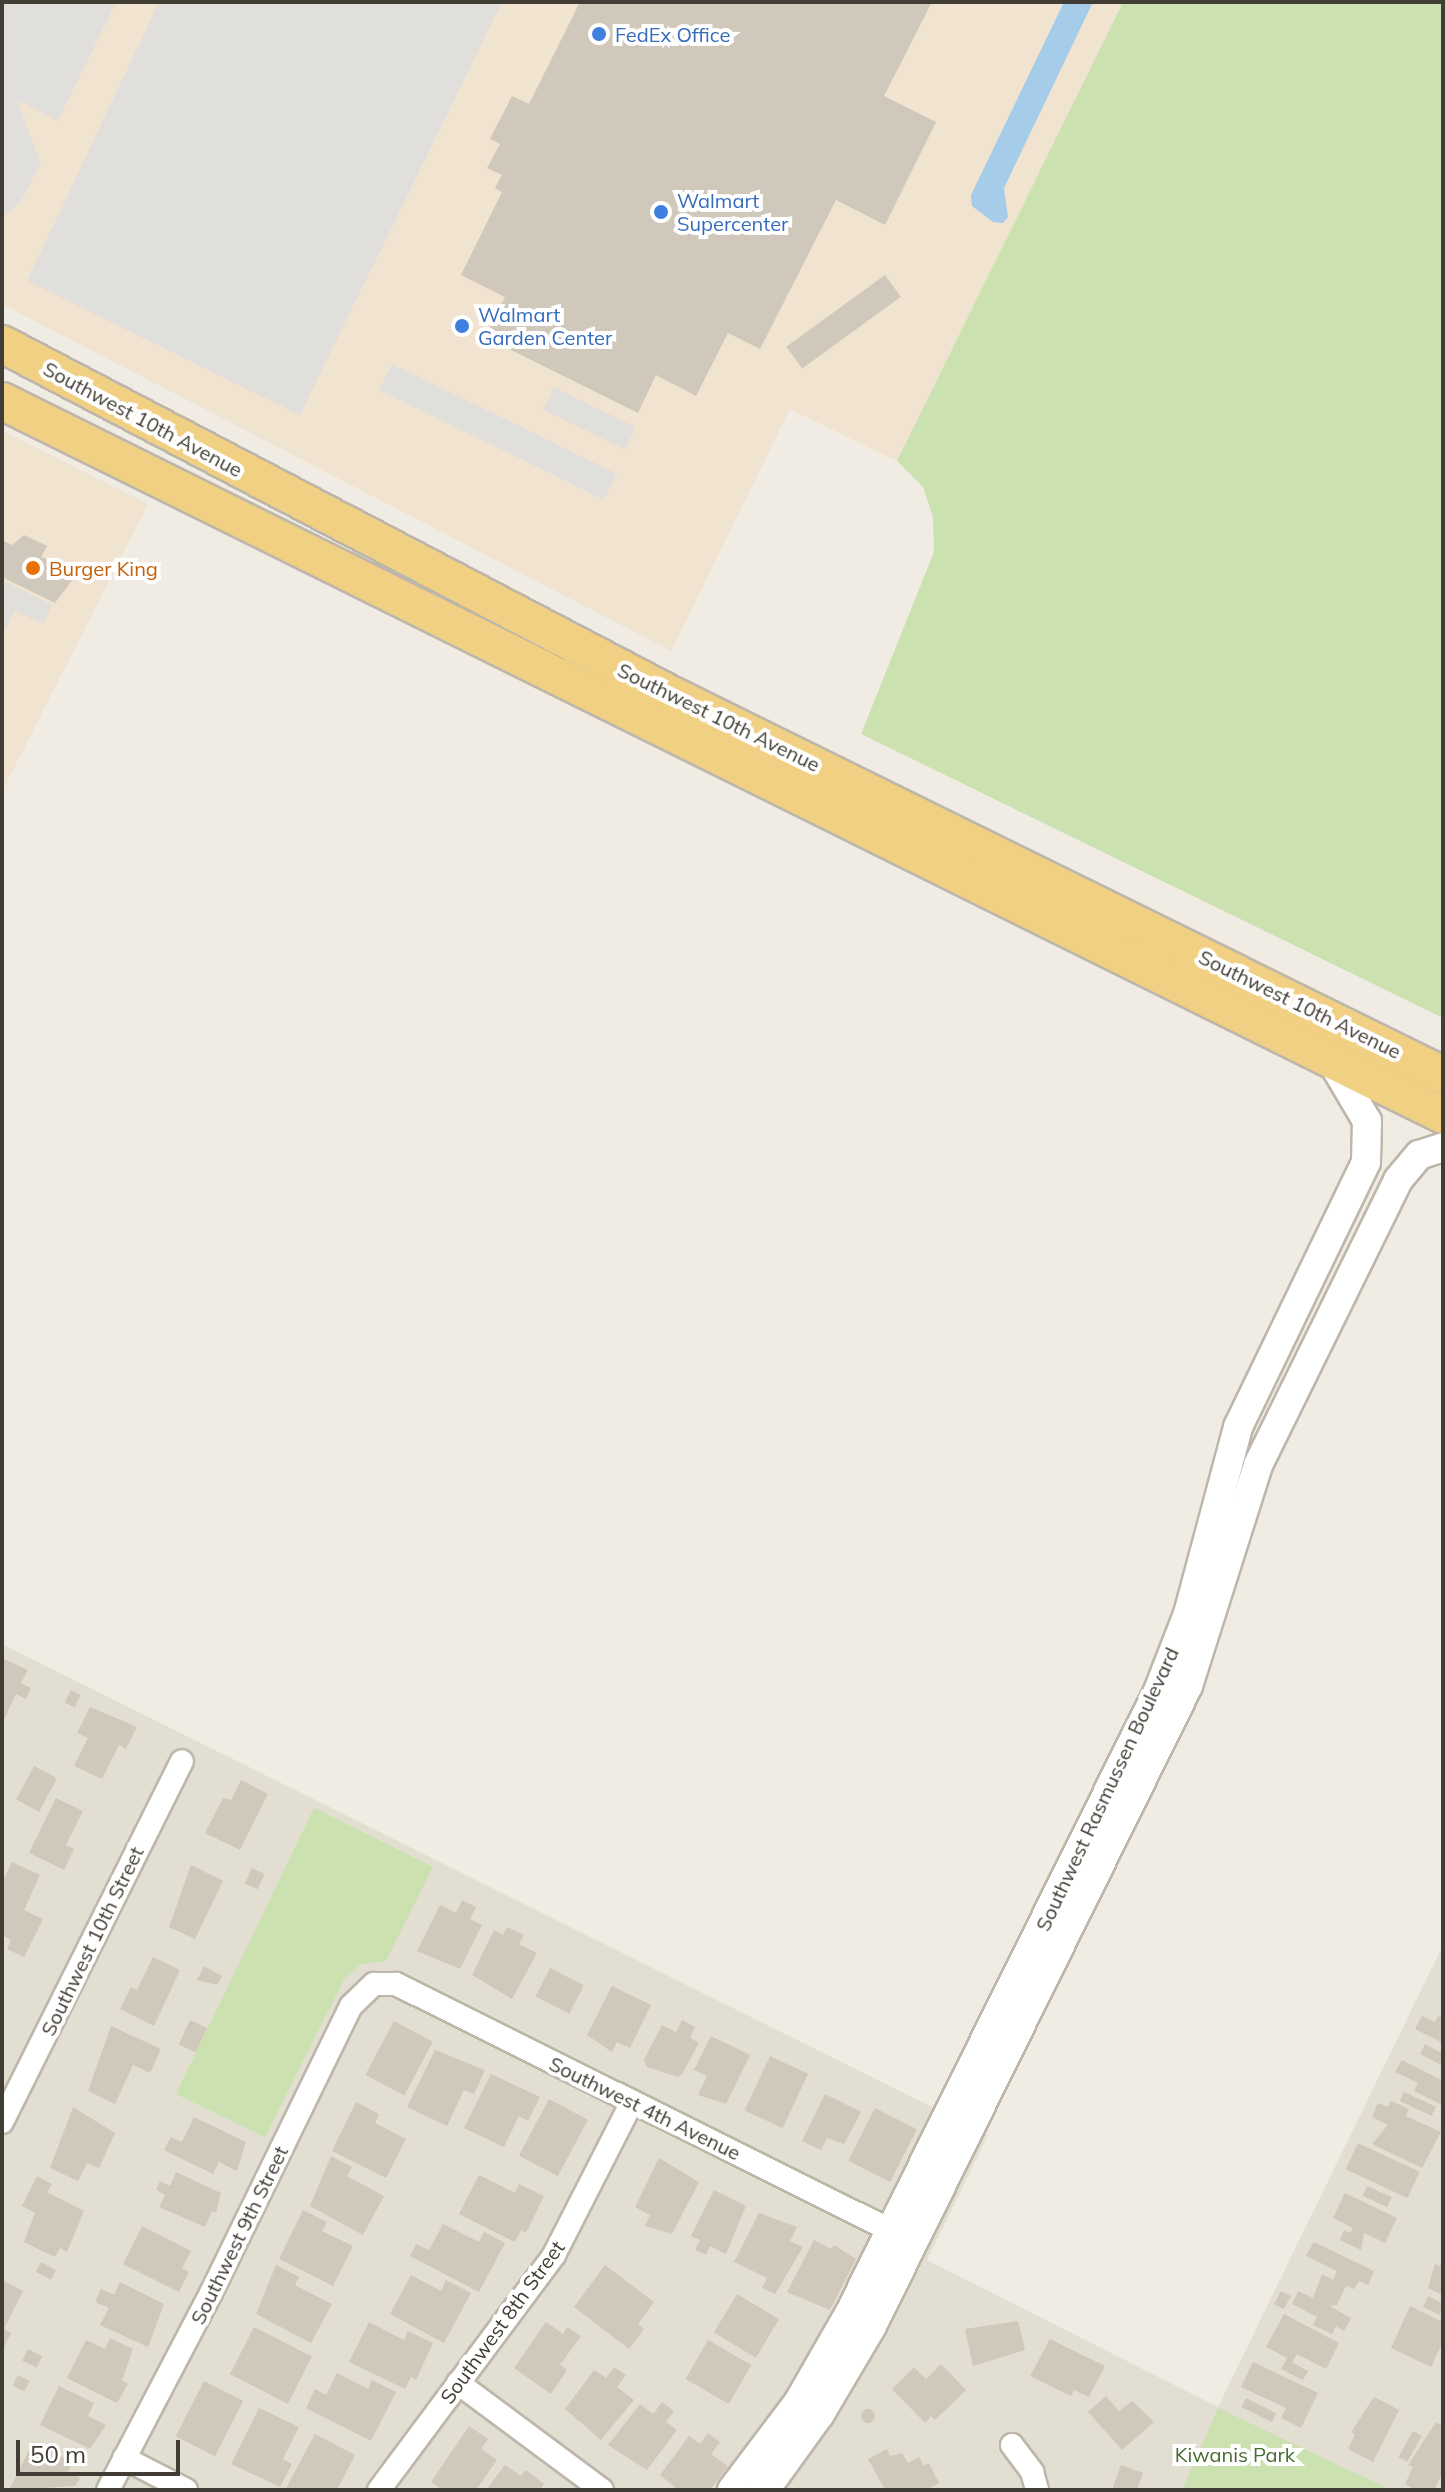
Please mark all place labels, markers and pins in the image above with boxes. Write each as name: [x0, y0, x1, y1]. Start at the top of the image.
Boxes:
place label: FedEx Office: [615, 22, 730, 46]
marker: FedEx Office: [590, 25, 608, 43]
place label: Walmart Supercenter: [677, 188, 788, 235]
marker: Walmart Supercenter: [652, 203, 670, 221]
place label: Walmart Garden Center: [478, 302, 612, 349]
marker: Walmart Garden Center: [453, 317, 471, 335]
place label: Burger King: [49, 556, 158, 580]
marker: Burger King: [24, 559, 42, 577]

